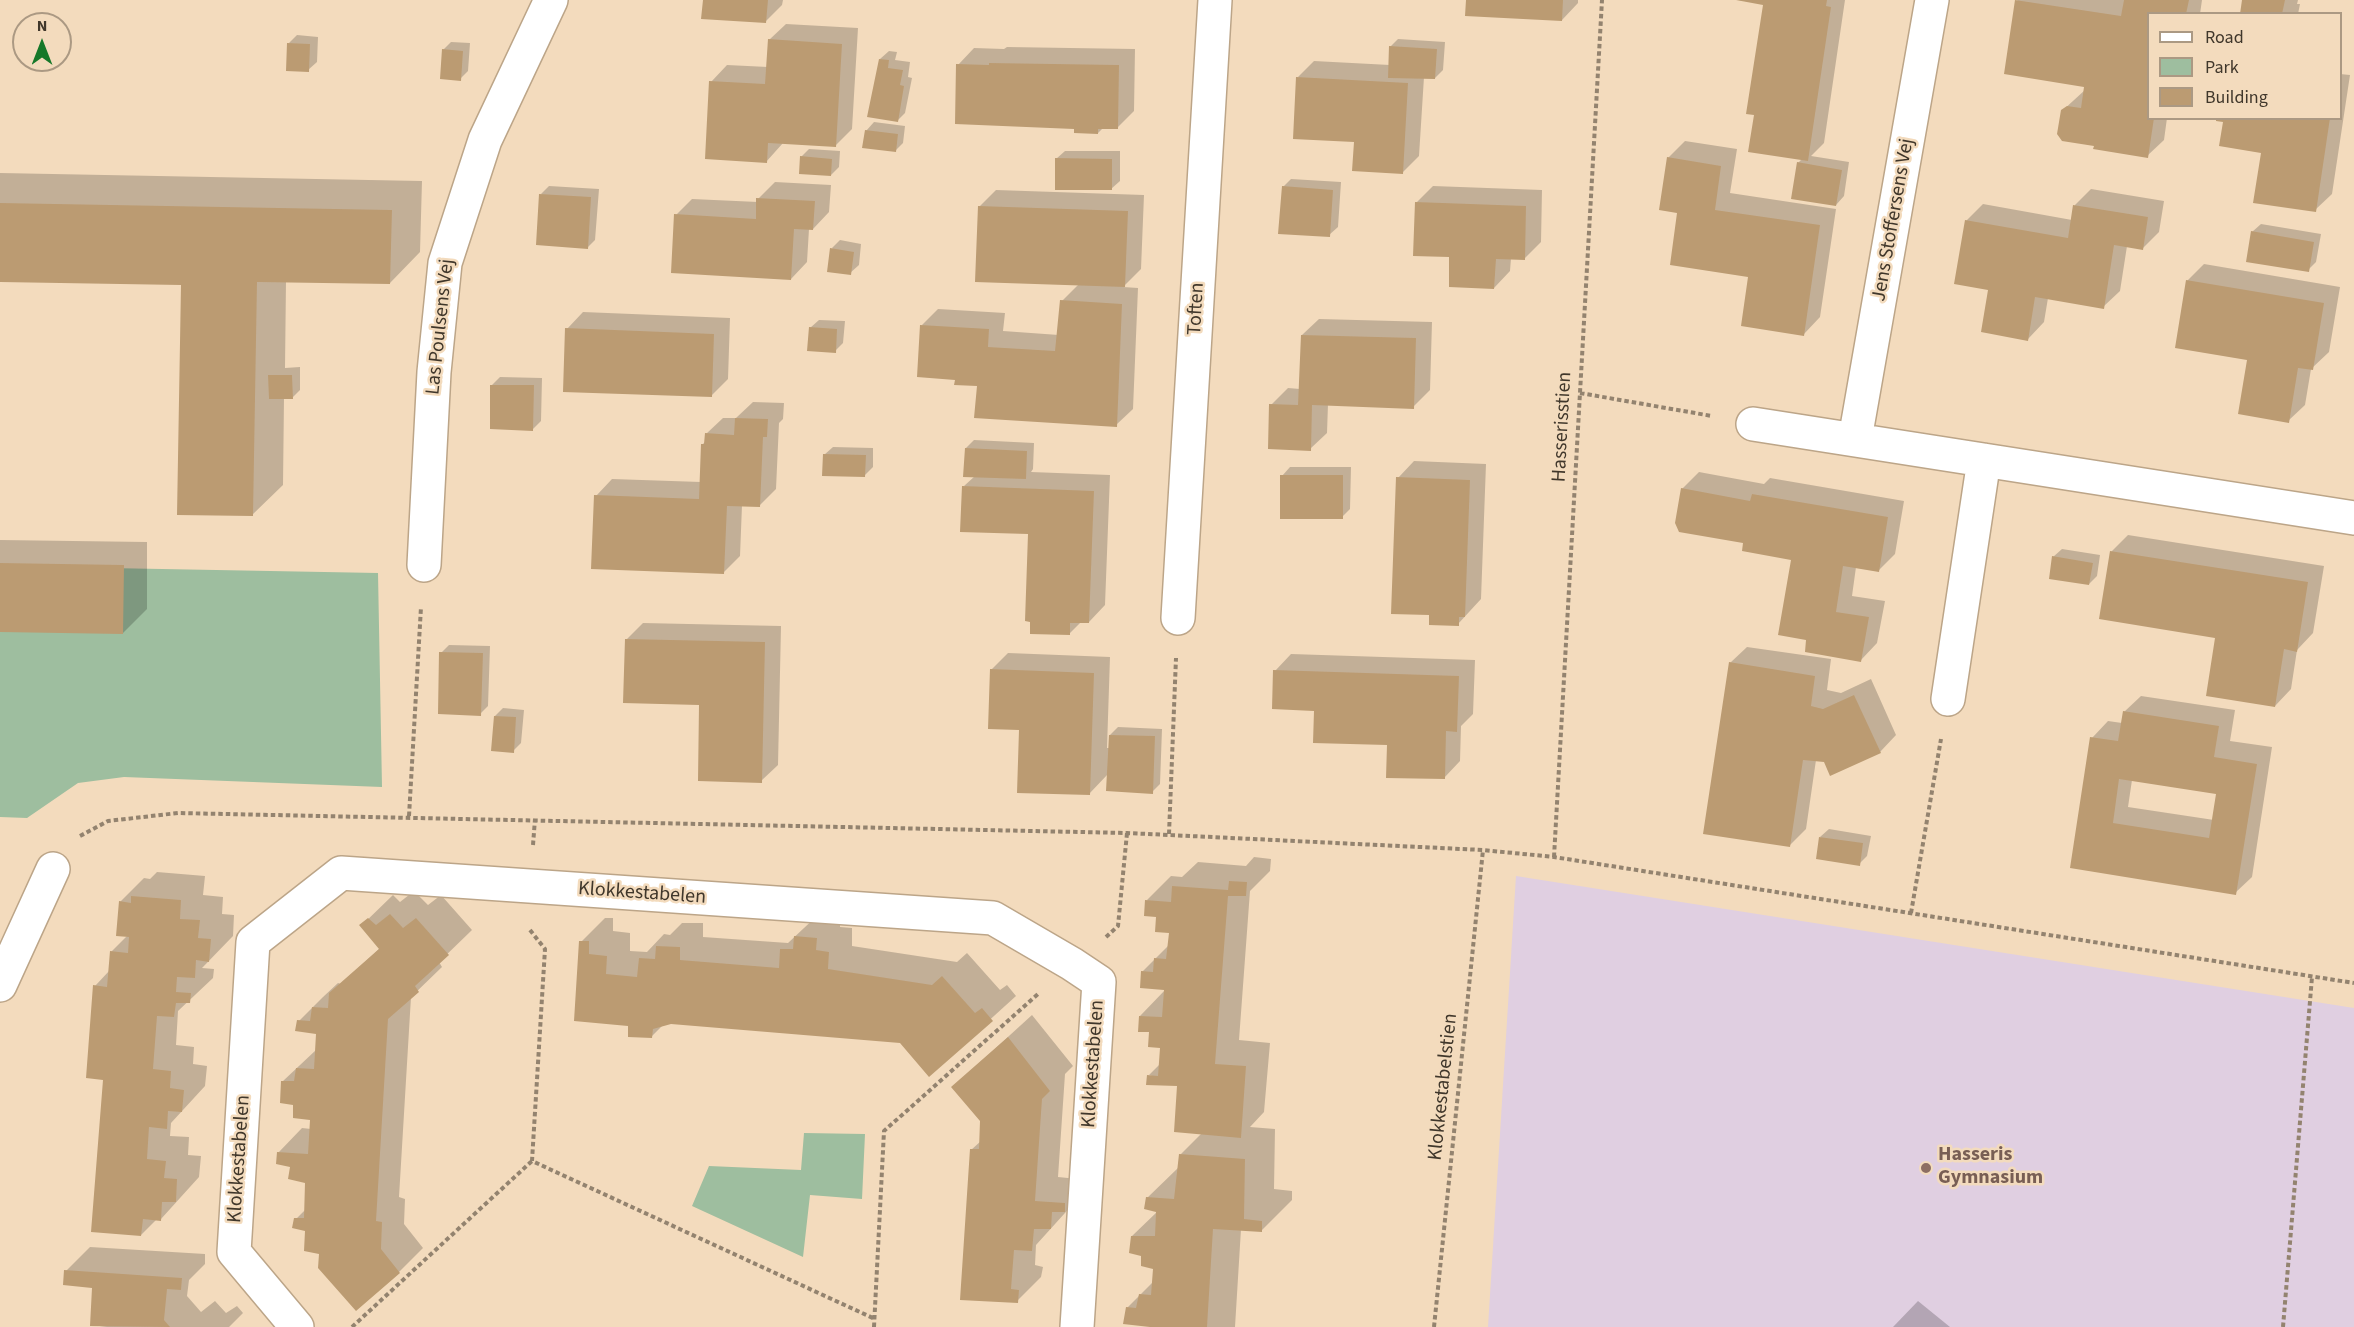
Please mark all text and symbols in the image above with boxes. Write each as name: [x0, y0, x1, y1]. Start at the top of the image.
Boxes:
north arrow: [12, 12, 72, 72]
legend: [2147, 12, 2342, 120]
text: N: [37, 15, 47, 37]
text: Road: [2205, 25, 2244, 50]
text: Park: [2205, 55, 2239, 80]
text: Building: [2205, 85, 2268, 110]
street label: Jens Stoffersens Vej: [1868, 137, 1920, 303]
street label: Las Poulsens Vej: [422, 258, 460, 396]
street label: Toften: [1184, 282, 1210, 336]
street label: Hasserisstien: [1548, 371, 1578, 483]
street label: Klokkestabelen: [577, 878, 707, 910]
street label: Klokkestabelen: [1078, 999, 1110, 1129]
street label: Klokkestabelstien: [1424, 1012, 1464, 1162]
street label: Klokkestabelen: [224, 1094, 256, 1224]
place label: Hasseris Gymnasium: [1938, 1144, 2043, 1191]
marker: Hasseris Gymnasium: [1919, 1161, 1933, 1175]

